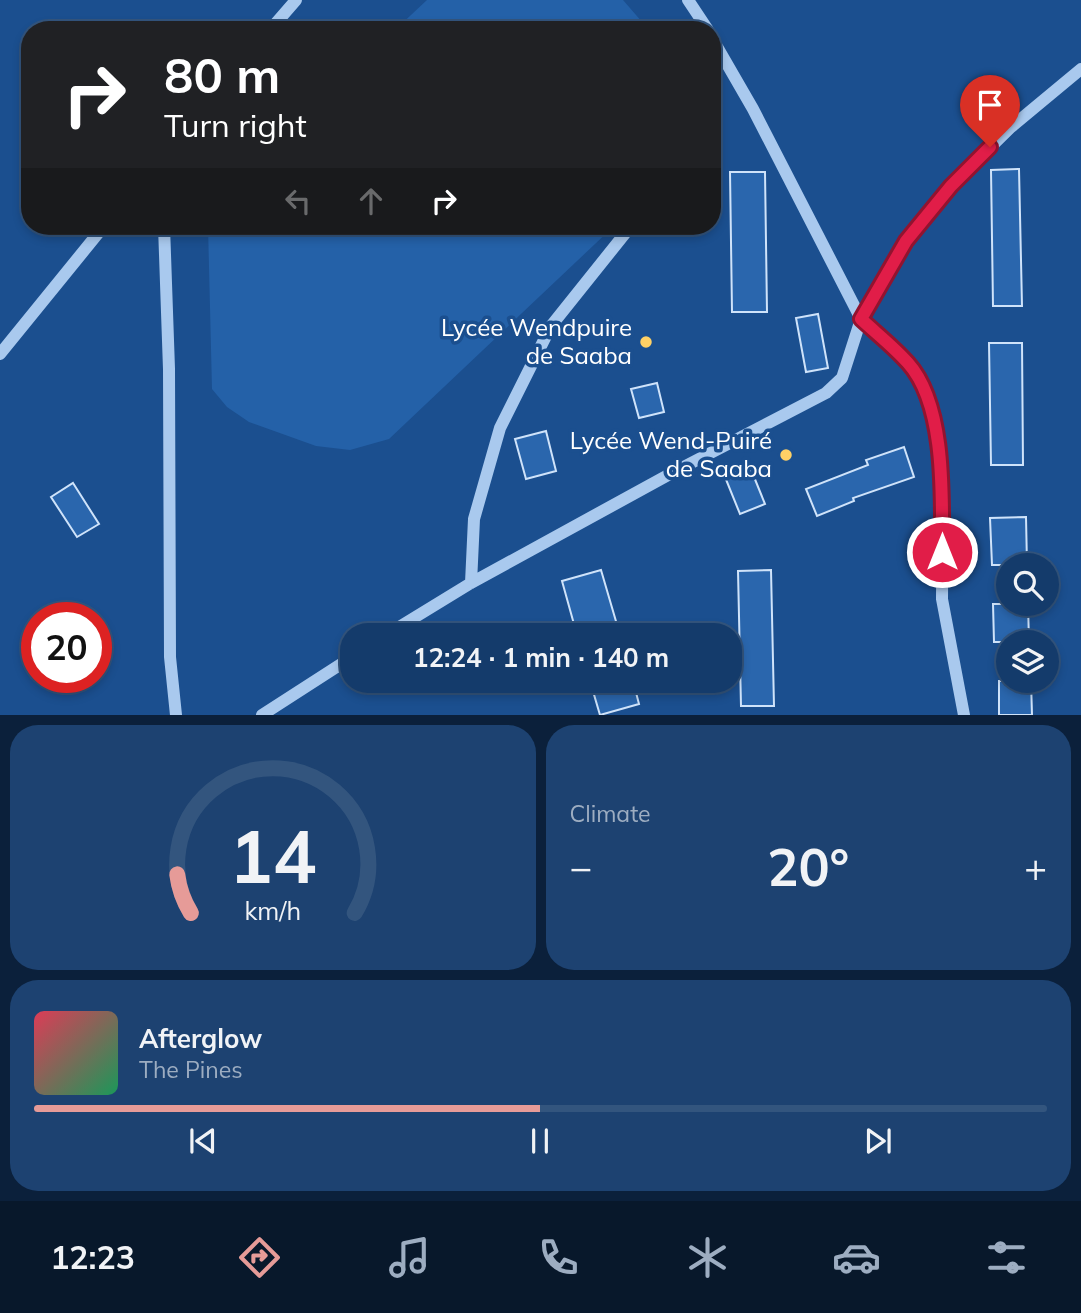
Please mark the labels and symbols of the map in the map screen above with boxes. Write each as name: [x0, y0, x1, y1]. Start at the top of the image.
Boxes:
pin: [960, 75, 1020, 147]
place label: Lycée Wendpuire de Saaba: [441, 312, 632, 370]
marker: Lycée Wendpuire de Saaba: [638, 334, 654, 350]
place label: Lycée Wend-Puiré de Saaba: [570, 425, 772, 483]
marker: Lycée Wend-Puiré de Saaba: [778, 447, 794, 463]
position arrow: [905, 515, 979, 589]
speed limit sign: 20: [21, 602, 112, 693]

